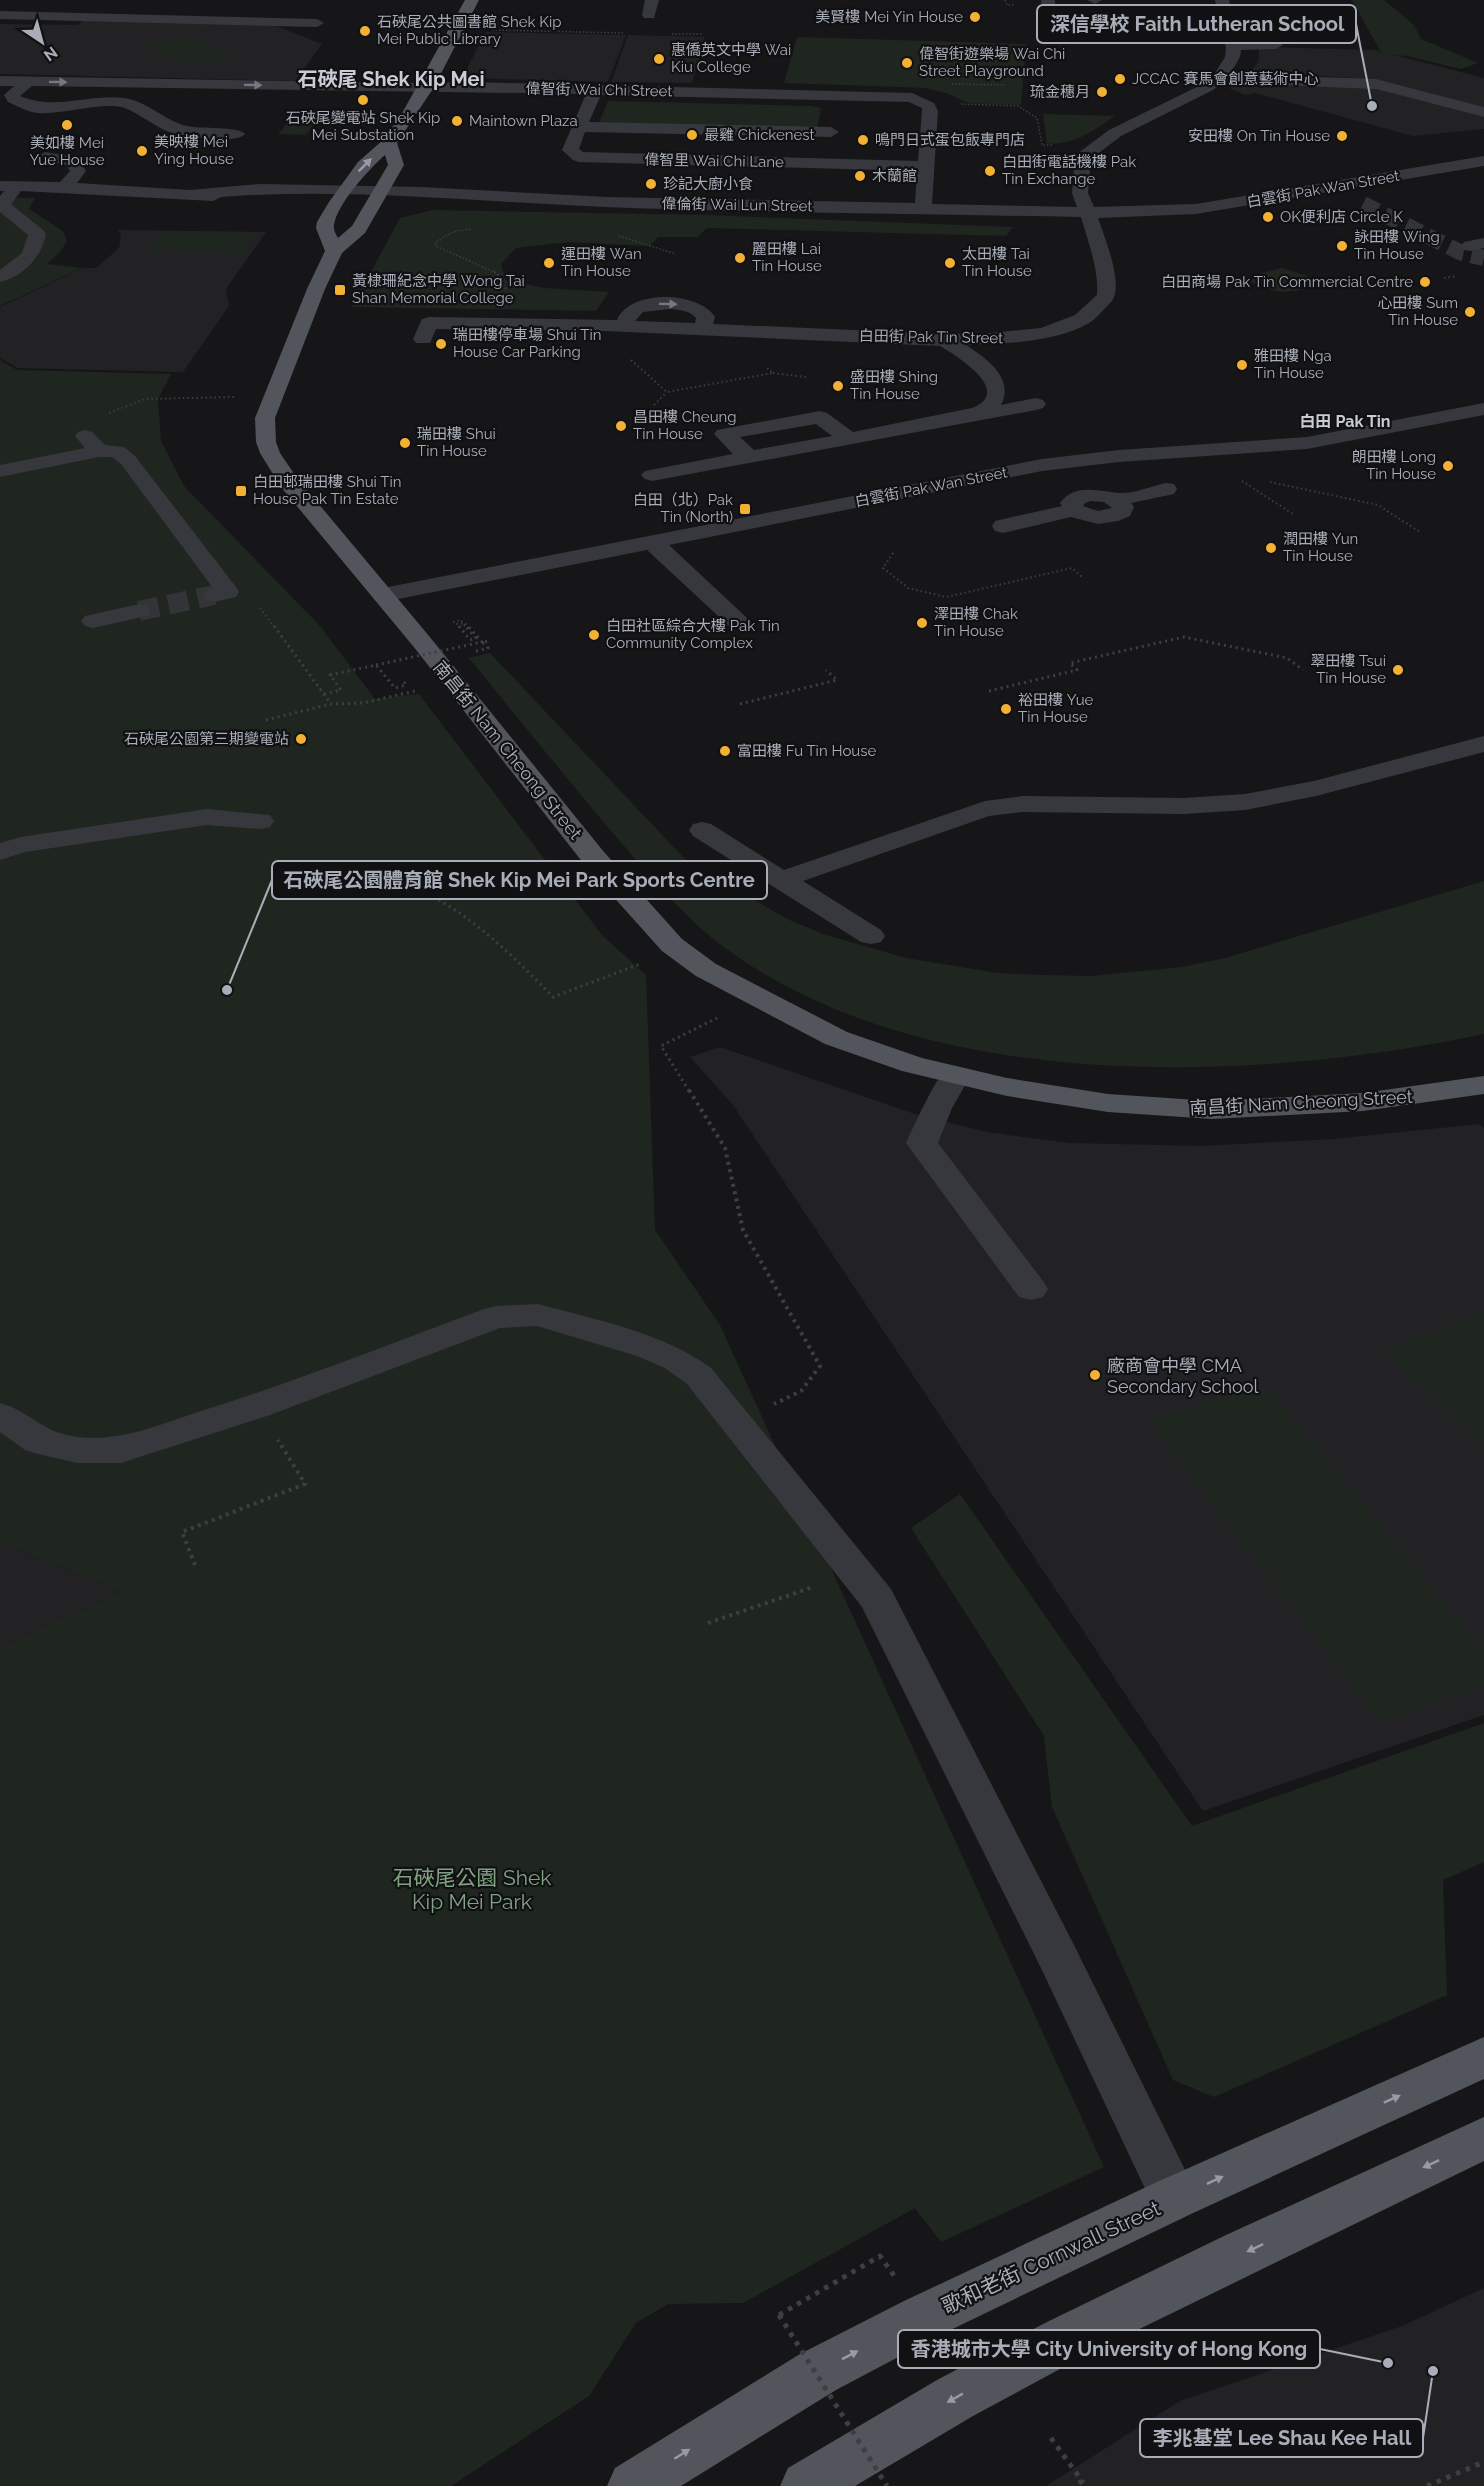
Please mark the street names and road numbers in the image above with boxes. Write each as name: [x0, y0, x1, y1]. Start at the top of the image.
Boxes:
street label: 偉智街 Wai Chi Street: [525, 80, 673, 100]
street label: 偉智里 Wai Chi Lane: [644, 151, 784, 171]
street label: 白雲街 Pak Wan Street: [1245, 167, 1401, 211]
street label: 偉倫街 Wai Lun Street: [661, 195, 813, 215]
street label: 白田街 Pak Tin Street: [859, 327, 1003, 347]
street label: 白雲街 Pak Wan Street: [853, 463, 1009, 511]
street label: 南昌街 Nam Cheong Street: [429, 657, 587, 843]
street label: 南昌街 Nam Cheong Street: [1189, 1086, 1413, 1118]
street label: 歌和老街 Cornwall Street: [938, 2195, 1164, 2319]

